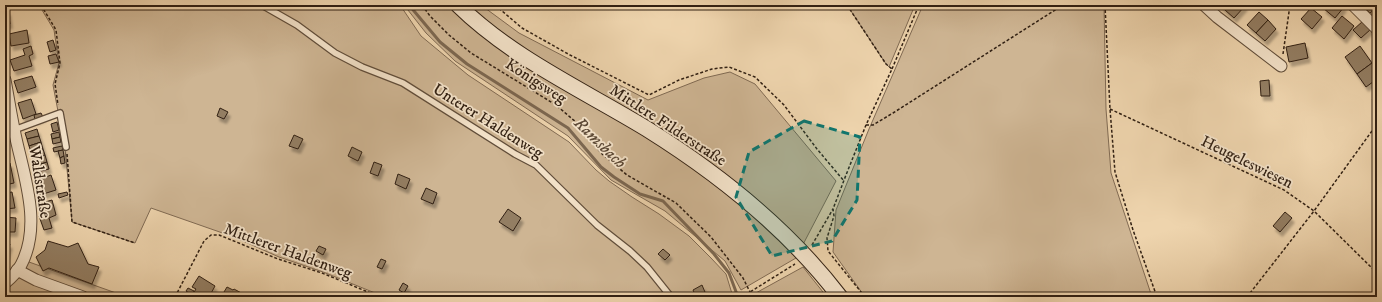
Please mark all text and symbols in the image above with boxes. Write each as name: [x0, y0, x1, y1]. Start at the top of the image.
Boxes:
street label: Königsweg: [502, 54, 571, 108]
street label: Unterer Haldenweg: [429, 79, 547, 163]
street label: Mittlere Filderstraße: [606, 80, 730, 170]
water label: Ramsbach: [568, 112, 631, 174]
street label: Heugeleswiesen: [1198, 131, 1297, 193]
street label: Waldstraße: [24, 143, 56, 220]
street label: Mittlerer Haldenweg: [221, 219, 355, 284]

